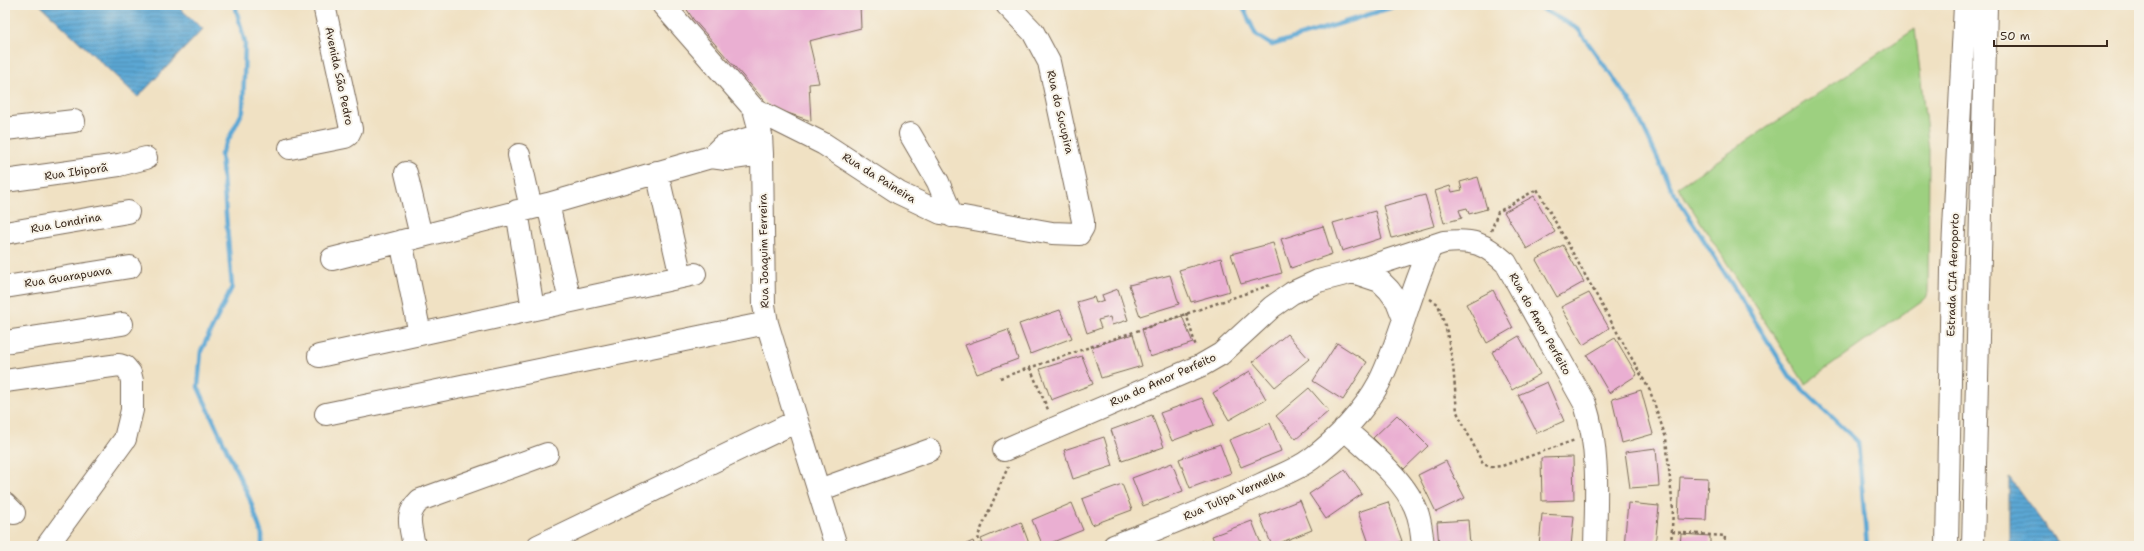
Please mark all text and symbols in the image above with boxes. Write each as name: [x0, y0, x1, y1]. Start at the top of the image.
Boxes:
scale bar: [1994, 22, 2107, 48]
street label: Avenida São Pedro: [321, 25, 357, 127]
text: 50 m: [2000, 28, 2030, 44]
street label: Rua do Sucupira: [1043, 69, 1077, 155]
street label: Rua da Paineira: [839, 149, 919, 207]
street label: Rua Ibiporã: [43, 160, 109, 184]
street label: Rua Joaquim Ferreira: [755, 194, 772, 308]
street label: Rua Londrina: [30, 209, 103, 237]
street label: Estrada CIA Aeroporto: [1943, 213, 1963, 337]
street label: Rua Guarapuava: [23, 263, 113, 291]
street label: Rua do Amor Perfeito: [1506, 270, 1575, 378]
street label: Rua do Amor Perfeito: [1108, 350, 1219, 410]
street label: Rua Tulipa Vermelha: [1181, 466, 1287, 524]

